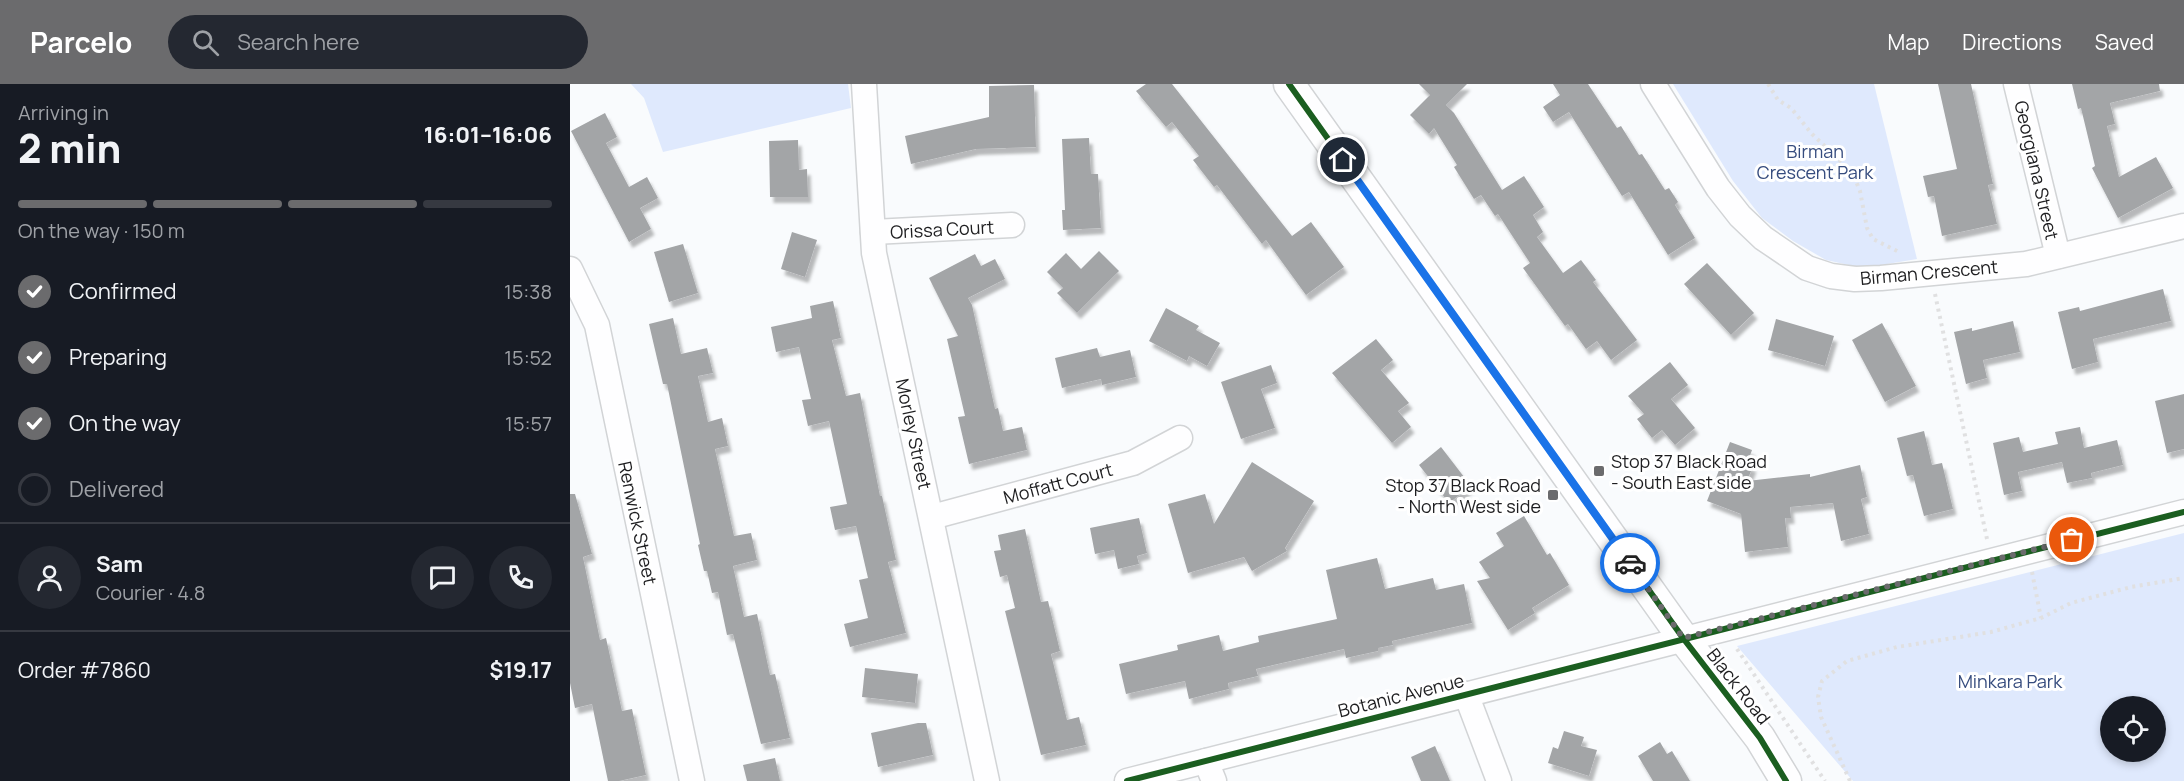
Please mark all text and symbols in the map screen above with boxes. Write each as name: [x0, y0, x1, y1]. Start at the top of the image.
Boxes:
search box: [168, 15, 588, 69]
text: Parcelo: [30, 23, 132, 61]
icon: search: [189, 26, 222, 59]
text: Search here: [237, 27, 360, 57]
text: Map: [1888, 28, 1929, 56]
text: Directions: [1962, 28, 2062, 56]
text: Saved: [2095, 28, 2154, 56]
street label: Georgiana Street: [2009, 98, 2065, 242]
text: Arriving in: [18, 99, 109, 126]
text: 16:01–16:06: [424, 120, 552, 150]
text: 2 min: [18, 121, 121, 175]
pin: [1317, 134, 1368, 185]
park label: Birman Crescent Park: [1757, 139, 1874, 184]
icon: home: [1326, 143, 1359, 176]
street label: Orissa Court: [889, 214, 995, 244]
text: On the way · 150 m: [18, 217, 185, 244]
street label: Birman Crescent: [1859, 254, 1999, 290]
icon: check: [18, 275, 51, 308]
text: Confirmed: [69, 276, 177, 306]
text: 15:38: [504, 278, 552, 305]
icon: check: [18, 341, 51, 374]
text: Preparing: [69, 342, 167, 372]
text: 15:52: [504, 344, 552, 371]
street label: Morley Street: [891, 376, 937, 492]
icon: check: [18, 407, 51, 440]
text: On the way: [69, 408, 181, 438]
text: 15:57: [505, 410, 552, 437]
place label: Stop 37 Black Road - South East side: [1611, 449, 1767, 494]
street label: Moffatt Court: [1001, 457, 1115, 509]
street label: Renwick Street: [613, 459, 663, 587]
marker: Stop 37 Black Road - South East side: [1592, 464, 1606, 478]
place label: Stop 37 Black Road - North West side: [1385, 473, 1541, 518]
text: Delivered: [69, 474, 164, 504]
marker: Stop 37 Black Road - North West side: [1546, 488, 1560, 502]
pin: [2046, 514, 2097, 565]
icon: bag: [2055, 523, 2088, 556]
courier: [1600, 533, 1660, 593]
button: person: [18, 546, 81, 609]
button: chat: [411, 546, 474, 609]
button: phone: [489, 546, 552, 609]
icon: car: [1614, 547, 1647, 580]
text: Sam: [96, 549, 143, 579]
text: Courier · 4.8: [96, 579, 205, 606]
street label: Black Road: [1702, 643, 1776, 729]
text: Order #7860: [18, 655, 151, 685]
text: $19.17: [490, 655, 552, 685]
street label: Botanic Avenue: [1336, 668, 1466, 722]
park label: Minkara Park: [1958, 669, 2063, 693]
map controls: [2100, 696, 2166, 762]
button: locate: [2100, 696, 2166, 762]

